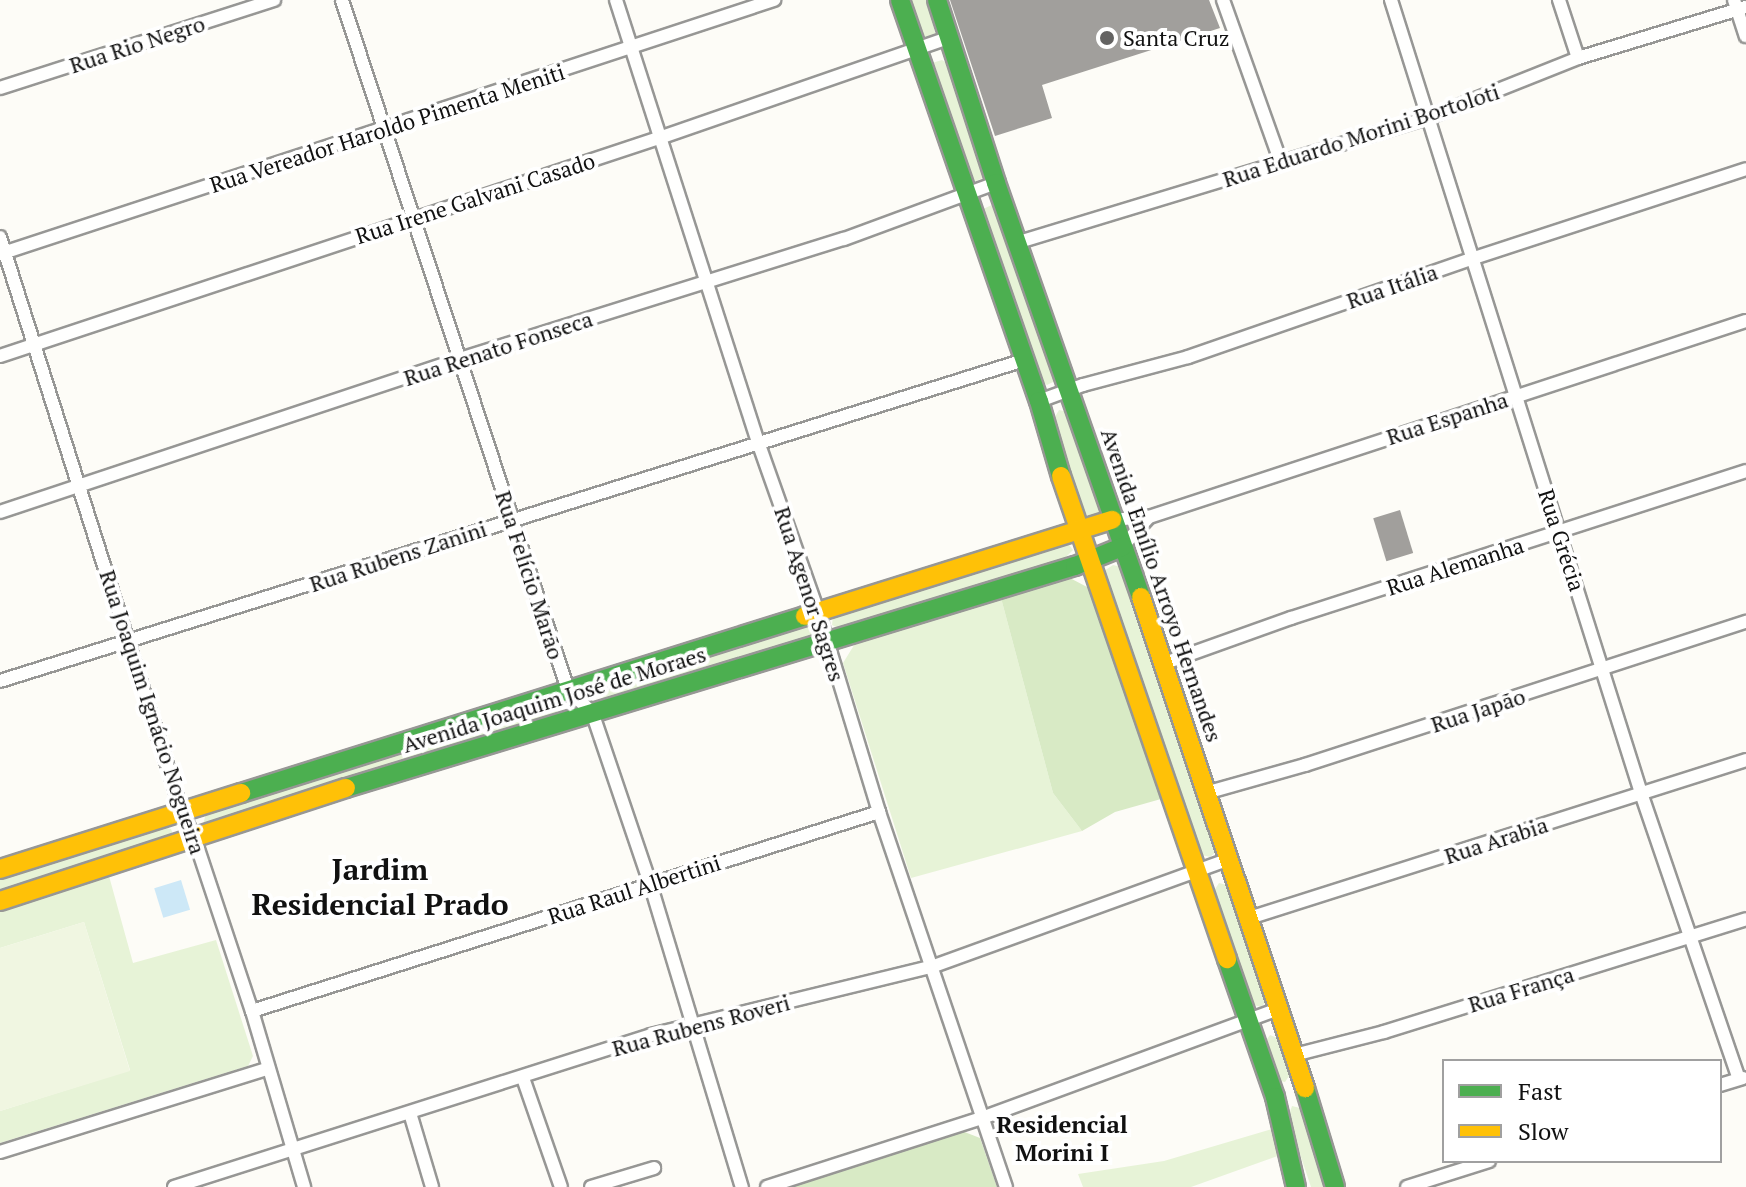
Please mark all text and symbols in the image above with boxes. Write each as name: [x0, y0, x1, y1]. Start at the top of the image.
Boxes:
street label: Rua Rio Negro: [66, 10, 208, 78]
place label: Santa Cruz: [1123, 25, 1230, 51]
marker: Santa Cruz: [1098, 29, 1116, 47]
street label: Rua Vereador Haroldo Pimenta Meniti: [206, 58, 568, 198]
street label: Rua Eduardo Morini Bortoloti: [1219, 78, 1503, 192]
street label: Rua Irene Galvani Casado: [352, 147, 598, 249]
street label: Rua Itália: [1343, 258, 1441, 314]
street label: Rua Renato Fonseca: [400, 305, 596, 391]
street label: Rua Espanha: [1383, 386, 1511, 450]
street label: Avenida Emílio Arroyo Hernandes: [1096, 425, 1228, 745]
street label: Rua Grécia: [1533, 486, 1591, 594]
street label: Rua Felício Marão: [490, 487, 570, 663]
street label: Rua Agenor Sagres: [769, 503, 851, 685]
street label: Rua Rubens Zanini: [306, 515, 490, 597]
street label: Rua Alemanha: [1383, 531, 1527, 601]
street label: Rua Joaquim Ignácio Nogueira: [95, 567, 211, 857]
street label: Avenida Joaquim José de Moraes: [399, 640, 709, 758]
street label: Rua Japão: [1428, 682, 1528, 738]
street label: Rua Arabia: [1441, 811, 1551, 869]
street label: Rua Raul Albertini: [544, 849, 724, 929]
district label: Jardim Residencial Prado: [252, 851, 508, 922]
street label: Rua França: [1465, 960, 1577, 1018]
street label: Rua Rubens Roveri: [609, 989, 793, 1061]
legend: [1442, 1059, 1722, 1163]
text: Fast: [1518, 1075, 1562, 1107]
district label: Residencial Morini I: [996, 1111, 1128, 1167]
text: Slow: [1518, 1115, 1569, 1147]

